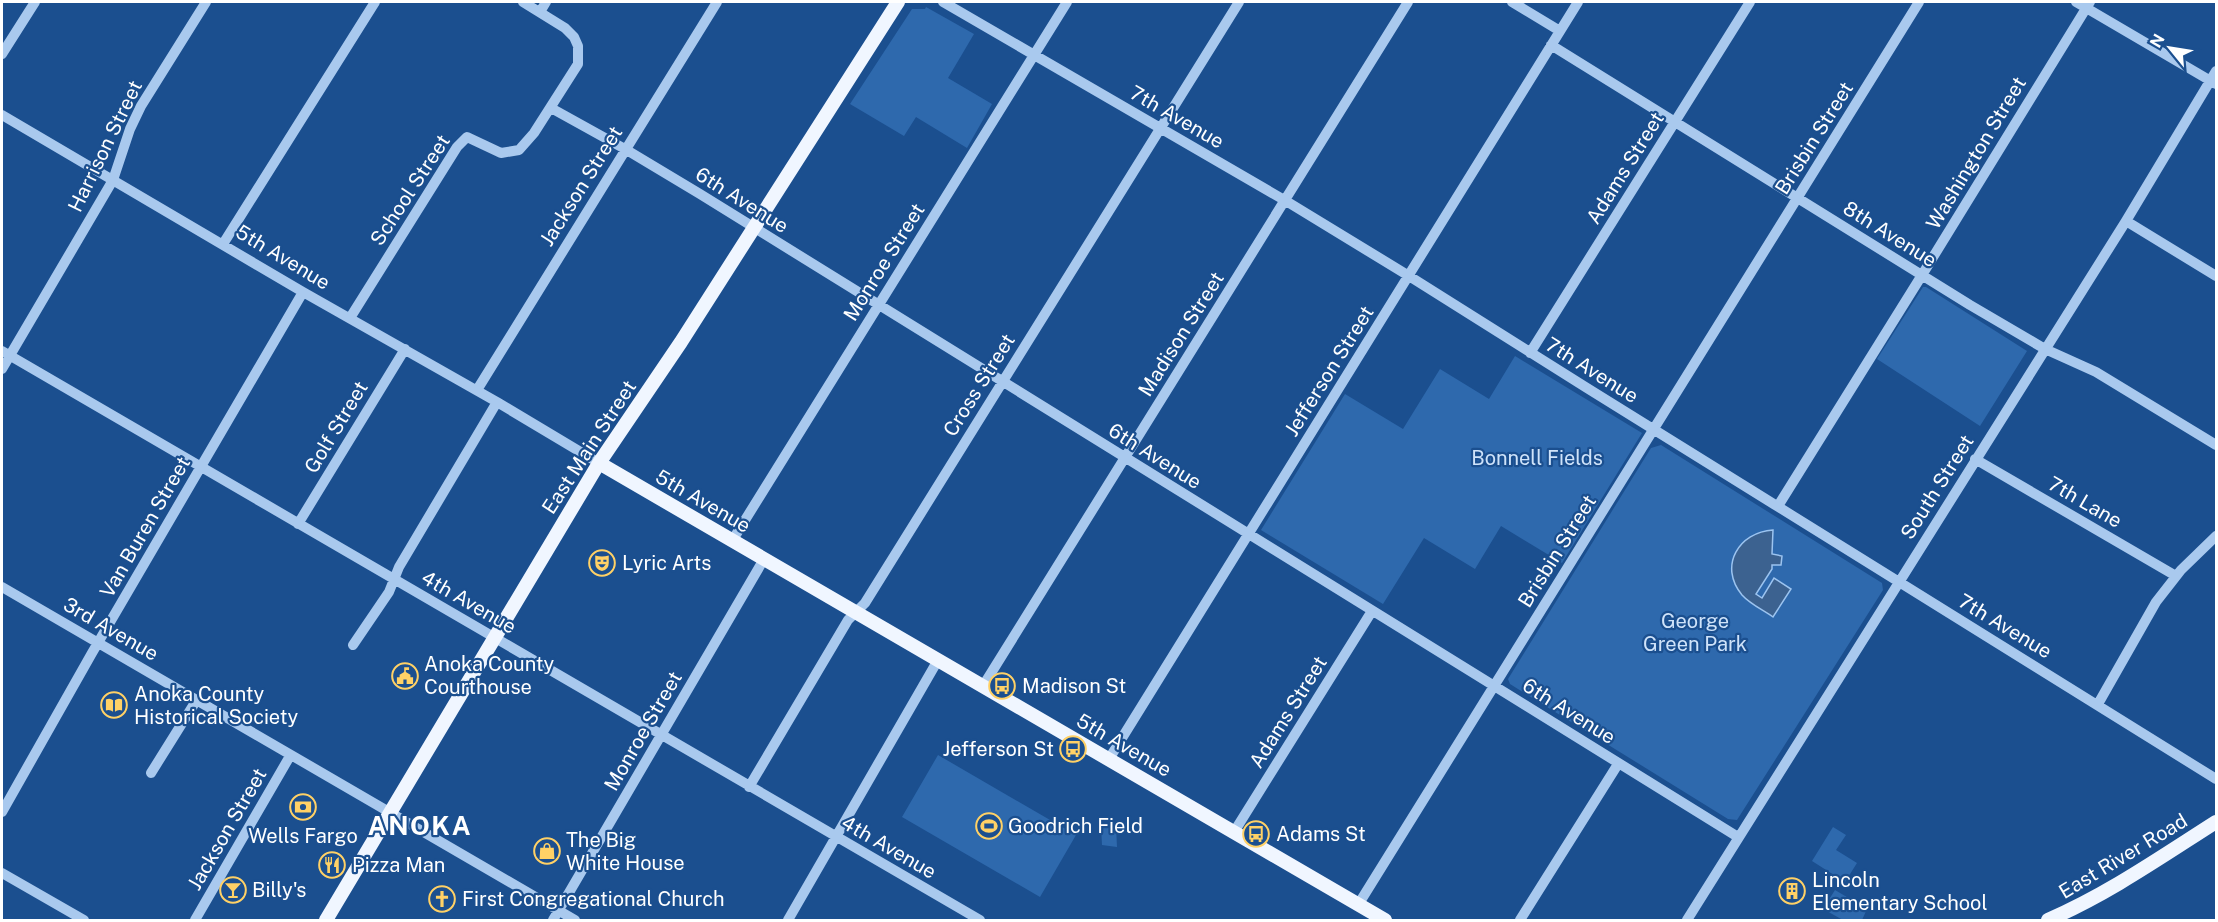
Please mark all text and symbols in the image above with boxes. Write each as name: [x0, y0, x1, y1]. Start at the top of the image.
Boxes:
north arrow: [2140, 18, 2200, 78]
text: N: [2146, 31, 2169, 51]
street label: Washington Street: [1921, 72, 2031, 234]
street label: Harrison Street: [63, 76, 147, 216]
street label: Brisbin Street: [1770, 77, 1858, 199]
street label: 7th Avenue: [1126, 80, 1228, 154]
street label: Adams Street: [1581, 108, 1669, 228]
street label: Jackson Street: [535, 122, 627, 250]
street label: School Street: [365, 130, 455, 250]
street label: 6th Avenue: [691, 162, 793, 238]
street label: 8th Avenue: [1839, 196, 1941, 272]
street label: Monroe Street: [838, 199, 930, 325]
street label: 5th Avenue: [232, 220, 334, 294]
street label: Madison Street: [1133, 267, 1229, 401]
street label: Jefferson Street: [1279, 301, 1379, 441]
street label: Cross Street: [938, 329, 1020, 441]
street label: 7th Avenue: [1541, 332, 1643, 408]
street label: East Main Street: [537, 376, 641, 518]
street label: Golf Street: [299, 377, 373, 477]
street label: 6th Avenue: [1104, 418, 1206, 494]
street label: South Street: [1895, 430, 1979, 544]
park label: Bonnell Fields: [1471, 446, 1603, 470]
street label: Van Buren Street: [95, 452, 195, 602]
street label: 5th Avenue: [651, 464, 755, 538]
street label: 7th Lane: [2044, 471, 2126, 533]
street label: Brisbin Street: [1513, 490, 1601, 612]
theatre icon: Lyric Arts: [587, 548, 617, 578]
place label: Lyric Arts: [622, 551, 711, 575]
street label: 4th Avenue: [417, 565, 521, 639]
street label: 7th Avenue: [1954, 589, 2056, 663]
street label: 3rd Avenue: [59, 592, 163, 666]
park label: George Green Park: [1643, 609, 1747, 656]
place label: Anoka County Courthouse: [424, 652, 555, 699]
street label: Adams Street: [1244, 652, 1332, 772]
public building icon: Anoka County Courthouse: [390, 661, 420, 691]
street label: Monroe Street: [599, 667, 687, 795]
bus stop icon: Madison St: [987, 671, 1017, 701]
street label: 6th Avenue: [1518, 673, 1620, 749]
place label: Madison St: [1022, 674, 1126, 698]
place label: Anoka County Historical Society: [134, 682, 299, 729]
library icon: Anoka County Historical Society: [99, 690, 129, 720]
street label: 5th Avenue: [1072, 708, 1176, 782]
bus stop icon: Jefferson St: [1058, 734, 1088, 764]
place label: Jefferson St: [942, 737, 1054, 761]
street label: Jackson Street: [182, 764, 272, 894]
bank icon: Wells Fargo: [288, 792, 318, 822]
street label: East River Road: [2055, 808, 2191, 904]
district label: ANOKA: [368, 810, 472, 841]
street label: 4th Avenue: [837, 810, 941, 884]
sports icon: Goodrich Field: [974, 811, 1004, 841]
place label: Goodrich Field: [1008, 814, 1143, 838]
bus stop icon: Adams St: [1241, 819, 1271, 849]
place label: Adams St: [1276, 822, 1366, 846]
place label: Wells Fargo: [248, 824, 358, 848]
place label: The Big White House: [566, 828, 685, 875]
shop icon: The Big White House: [532, 836, 562, 866]
restaurant icon: Pizza Man: [317, 850, 347, 880]
place label: Pizza Man: [352, 853, 445, 877]
place label: Lincoln Elementary School: [1812, 868, 1987, 915]
bar icon: Billy's: [218, 875, 248, 905]
building icon: Lincoln Elementary School: [1777, 876, 1807, 906]
place label: Billy's: [252, 878, 306, 902]
church icon: First Congregational Church: [427, 884, 457, 914]
place label: First Congregational Church: [462, 887, 724, 911]

